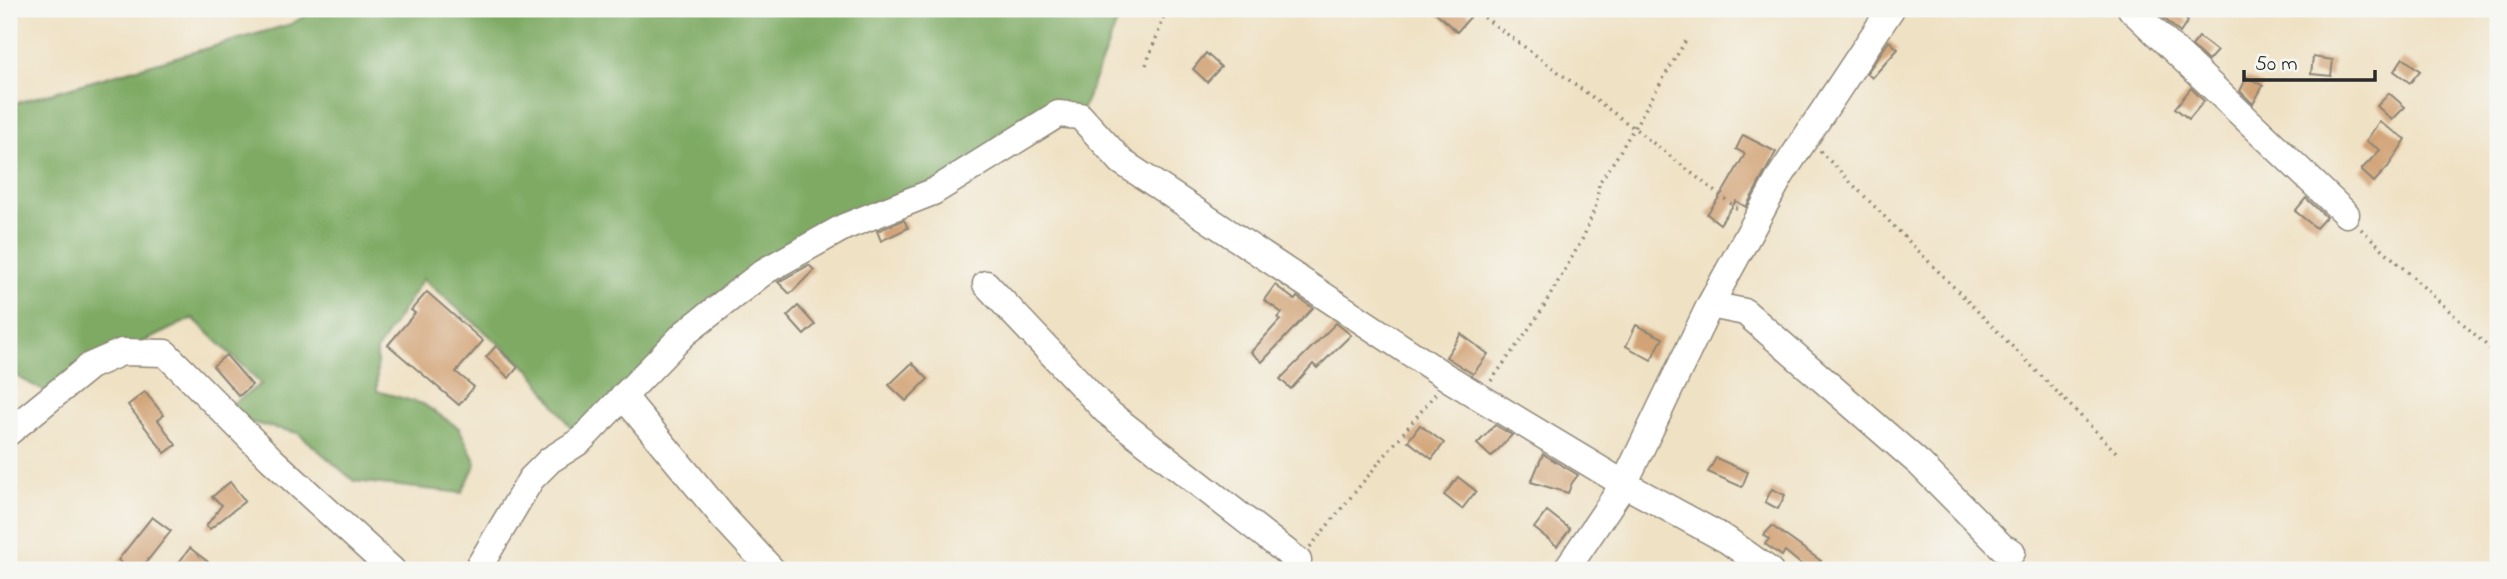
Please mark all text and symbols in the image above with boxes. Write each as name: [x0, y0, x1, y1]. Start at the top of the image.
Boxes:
scale bar: [2244, 38, 2376, 82]
text: 50 m: [2255, 50, 2298, 80]

